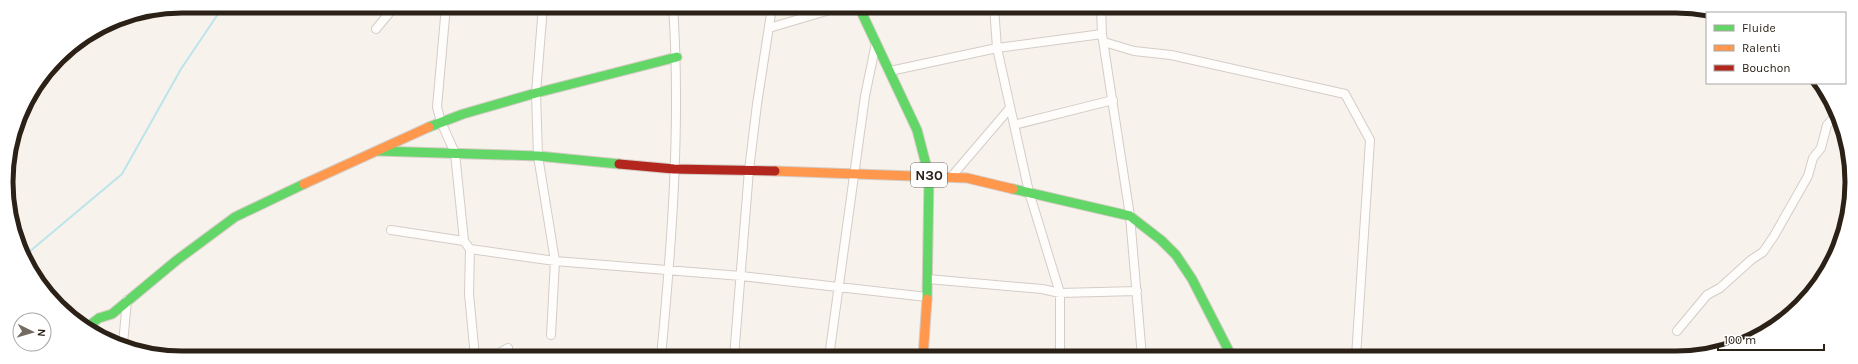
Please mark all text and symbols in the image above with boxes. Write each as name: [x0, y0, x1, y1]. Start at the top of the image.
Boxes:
legend: [1706, 12, 1846, 84]
text: Fluide: [1742, 21, 1776, 35]
text: Ralenti: [1742, 41, 1781, 55]
text: Bouchon: [1742, 61, 1791, 75]
road number: N30: [911, 163, 947, 187]
north arrow: [12, 312, 52, 352]
scale bar: [1718, 326, 1824, 352]
text: N: [35, 328, 48, 337]
text: 100 m: [1724, 333, 1756, 347]

